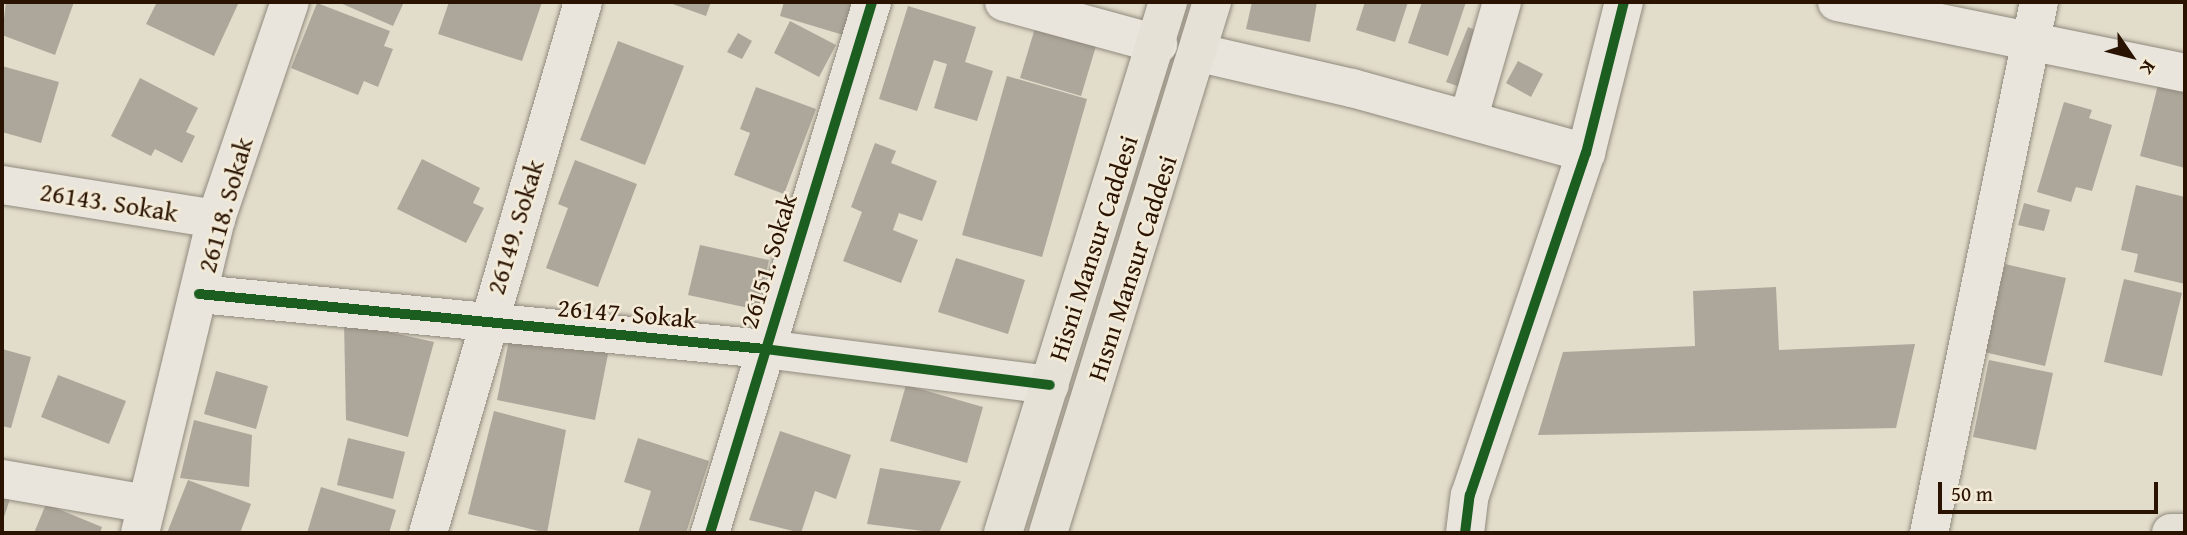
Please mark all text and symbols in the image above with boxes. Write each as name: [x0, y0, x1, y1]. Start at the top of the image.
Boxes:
north arrow: [2096, 21, 2166, 91]
text: K: [2133, 55, 2163, 81]
street label: Hisni Mansur Caddesi: [1042, 131, 1144, 365]
street label: 26118. Sokak: [191, 134, 259, 276]
street label: Hısnı Mansur Caddesi: [1081, 151, 1183, 385]
street label: 26149. Sokak: [480, 156, 550, 298]
street label: 26143. Sokak: [38, 176, 180, 228]
street label: 26151. Sokak: [733, 190, 803, 332]
street label: 26147. Sokak: [556, 291, 698, 335]
scale bar: [1942, 468, 2162, 512]
text: 50 m: [1951, 478, 1993, 509]

